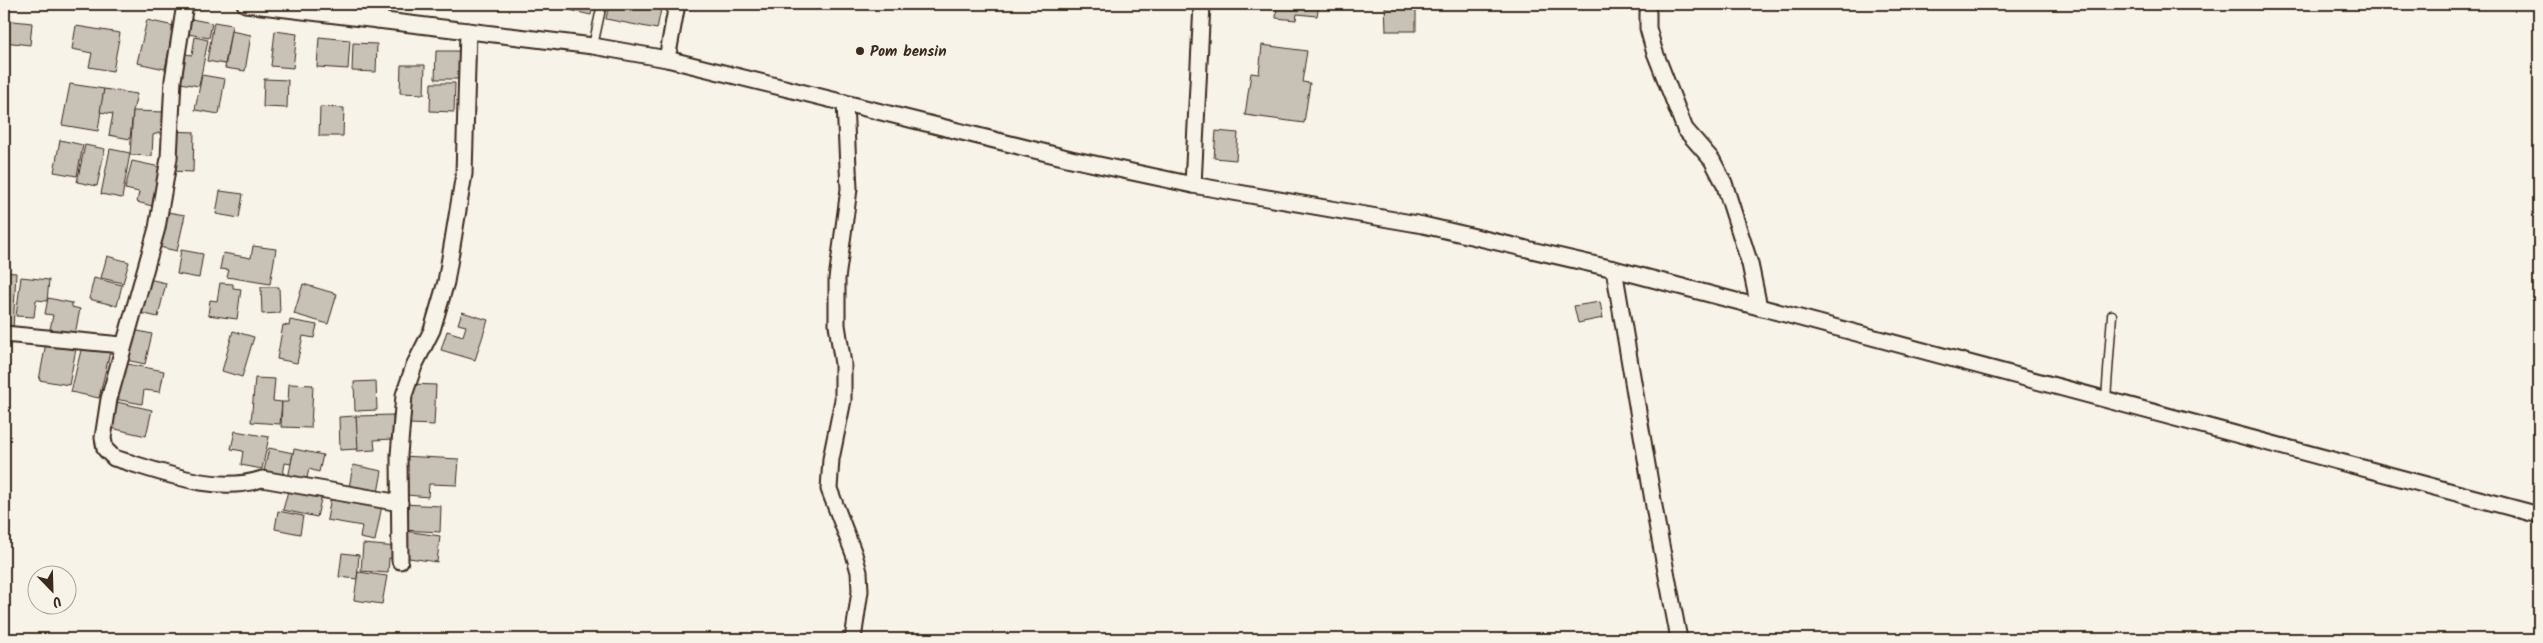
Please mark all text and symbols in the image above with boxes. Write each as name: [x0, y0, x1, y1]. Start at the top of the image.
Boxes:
place label: Pom bensin: [870, 40, 947, 64]
marker: Pom bensin: [854, 45, 866, 57]
north arrow: [28, 566, 78, 616]
text: U: [48, 589, 65, 613]

